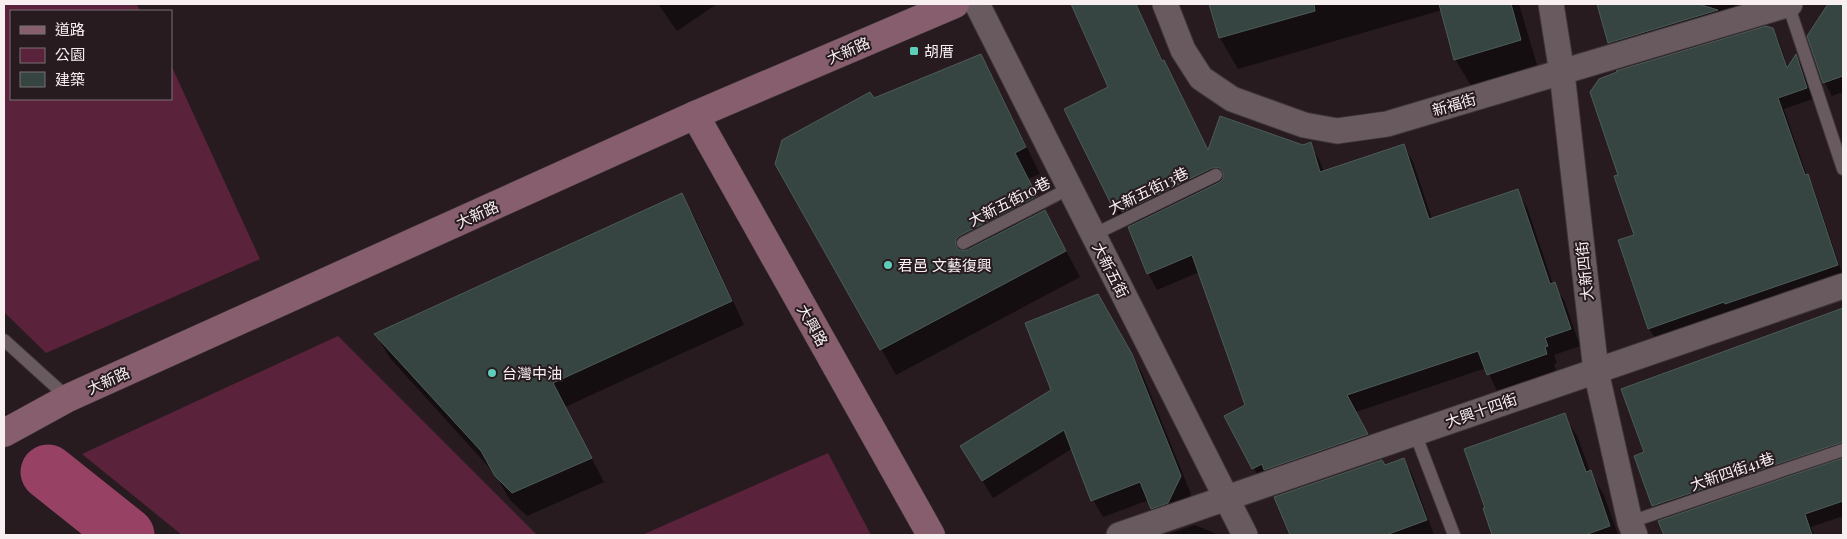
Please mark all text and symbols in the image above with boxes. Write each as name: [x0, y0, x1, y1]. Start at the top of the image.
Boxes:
legend: [10, 10, 172, 100]
text: 道路: [55, 19, 85, 39]
street label: 大新路: [823, 32, 873, 68]
place label: 胡厝: [924, 41, 954, 61]
text: 公園: [55, 44, 85, 64]
marker: 胡厝: [908, 45, 920, 57]
text: 建築: [55, 69, 85, 89]
street label: 新福街: [1430, 88, 1478, 120]
street label: 大新五街13巷: [1104, 162, 1192, 218]
street label: 大新五街10巷: [965, 172, 1053, 230]
street label: 大新路: [452, 196, 502, 232]
street label: 大新五街: [1088, 239, 1134, 301]
street label: 大新四街: [1571, 240, 1597, 302]
place label: 君邑 文藝復興: [898, 255, 992, 275]
marker: 君邑 文藝復興: [882, 259, 894, 271]
street label: 大興路: [793, 300, 833, 350]
street label: 大新路: [83, 362, 133, 398]
place label: 台灣中油: [502, 363, 562, 383]
marker: 台灣中油: [486, 367, 498, 379]
street label: 大興十四街: [1442, 388, 1520, 432]
street label: 大新四街41巷: [1687, 447, 1777, 495]

